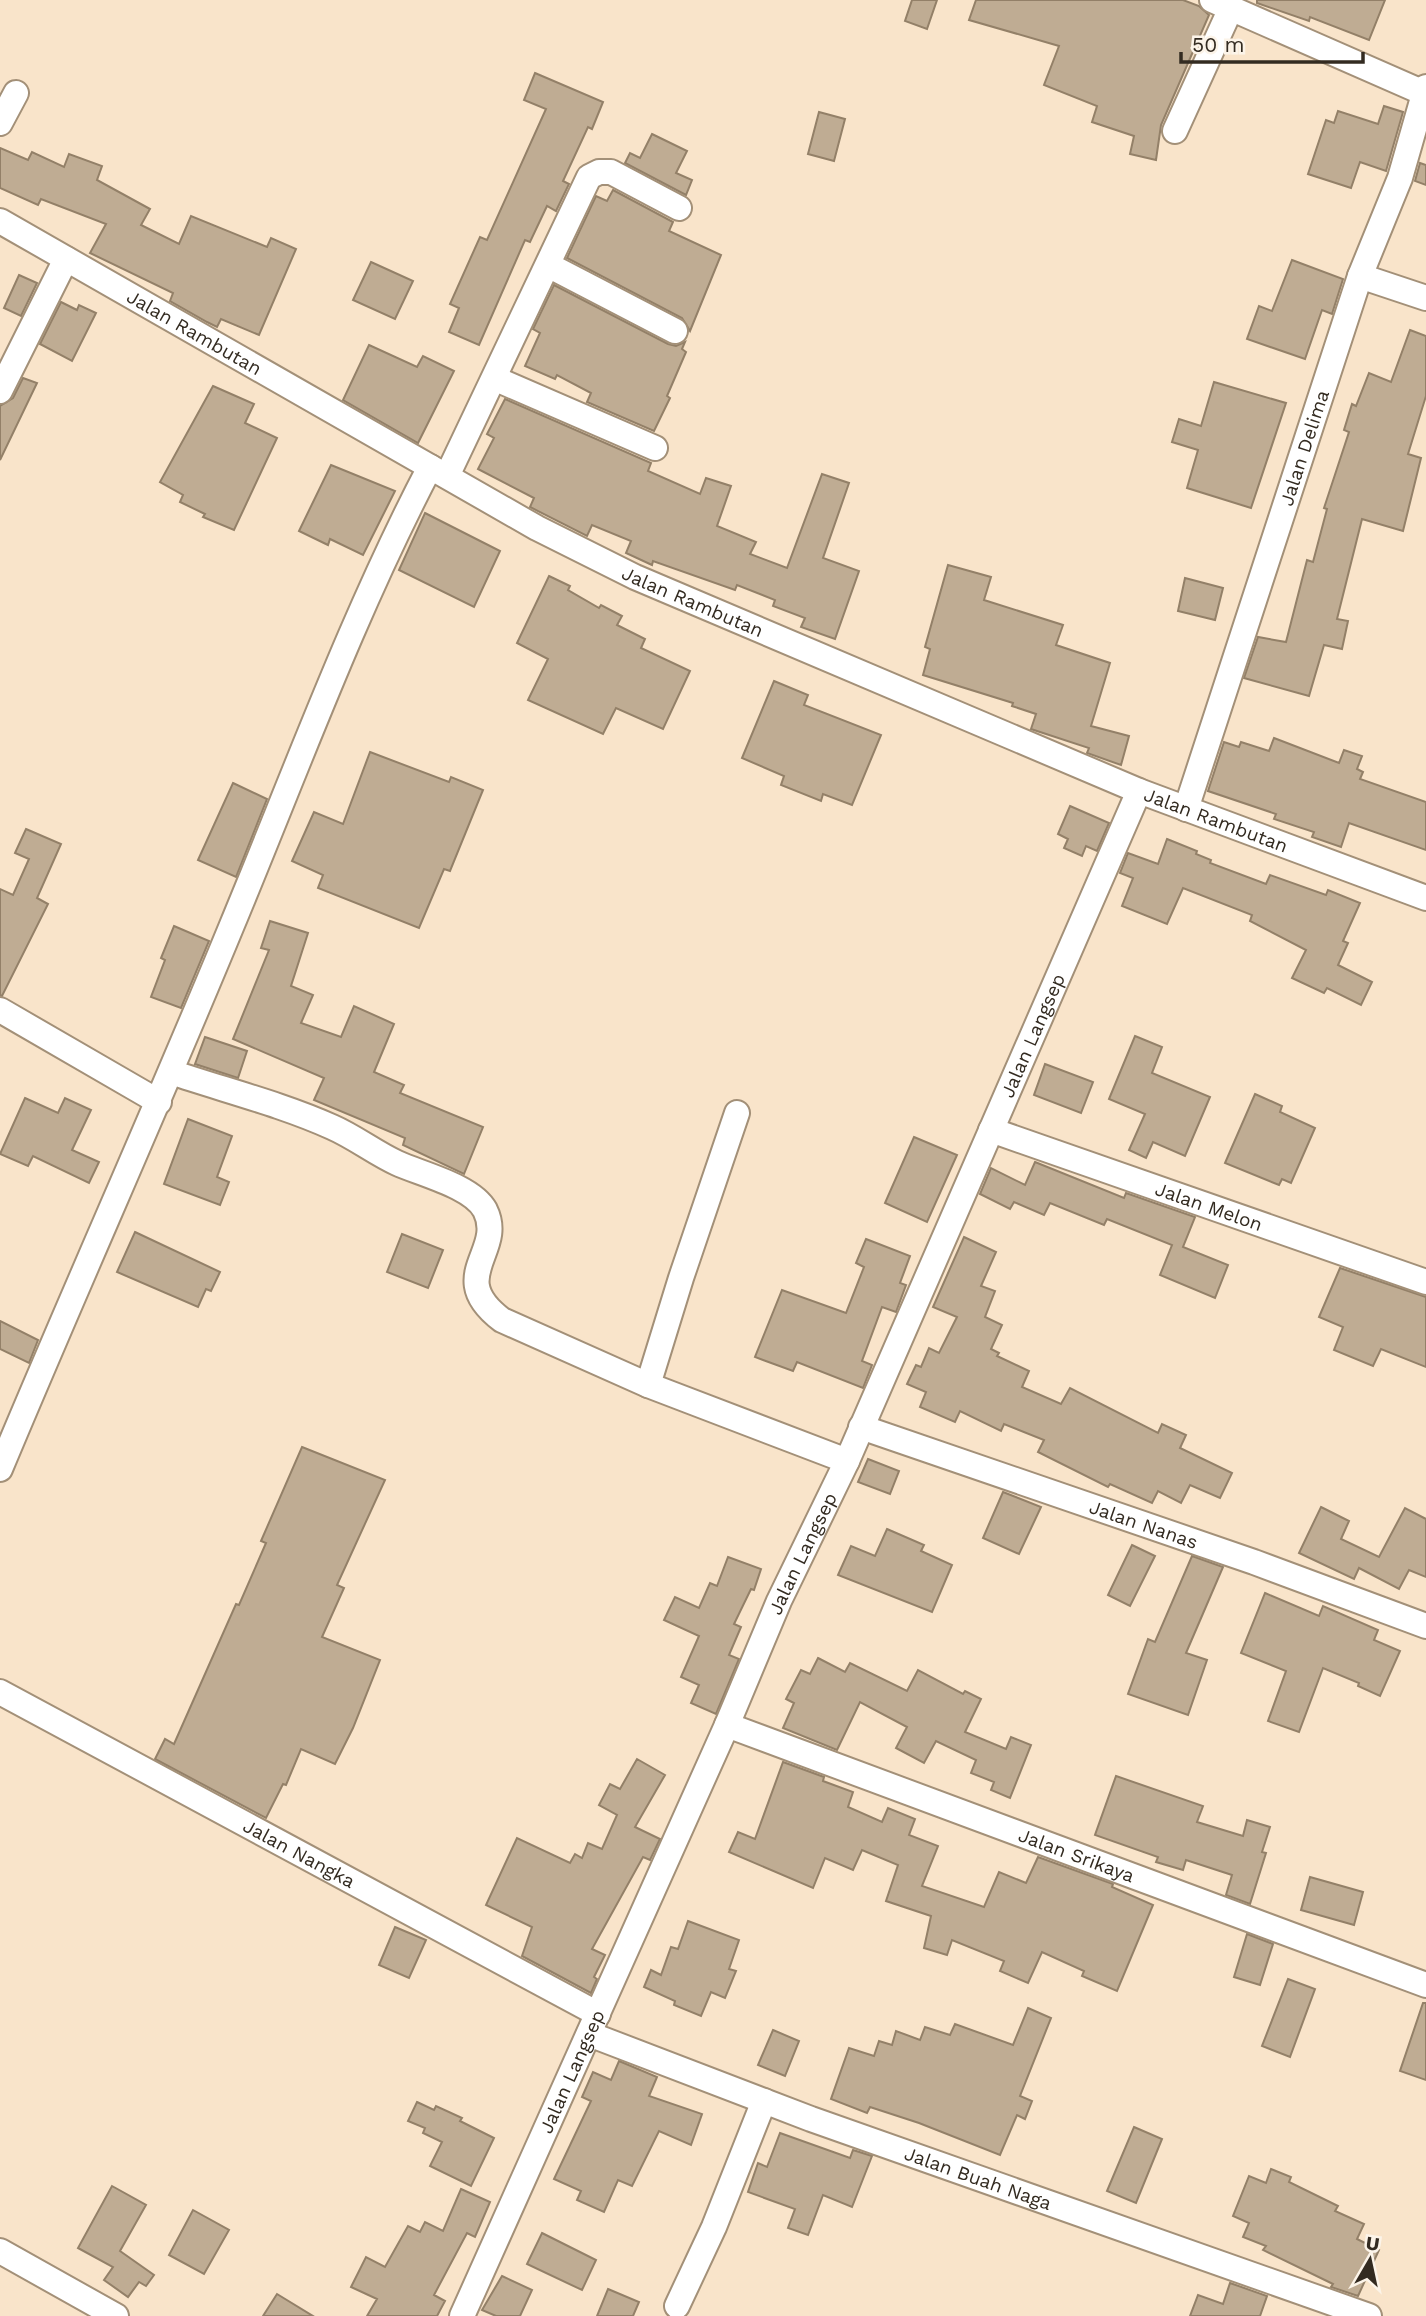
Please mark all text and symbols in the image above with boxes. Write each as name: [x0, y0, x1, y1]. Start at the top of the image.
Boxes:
scale bar: [1181, 21, 1363, 65]
text: 50 m: [1192, 32, 1244, 57]
street label: Jalan Rambutan: [123, 285, 266, 380]
street label: Jalan Delima: [1275, 387, 1334, 509]
street label: Jalan Rambutan: [618, 561, 767, 642]
street label: Jalan Rambutan: [1141, 783, 1291, 857]
street label: Jalan Langsep: [996, 970, 1070, 1101]
street label: Jalan Melon: [1152, 1177, 1266, 1236]
street label: Jalan Langsep: [764, 1489, 842, 1618]
street label: Jalan Nanas: [1086, 1495, 1201, 1554]
street label: Jalan Nangka: [239, 1814, 359, 1893]
street label: Jalan Srikaya: [1015, 1823, 1138, 1888]
street label: Jalan Langsep: [534, 2006, 610, 2137]
street label: Jalan Buah Naga: [901, 2142, 1055, 2215]
north arrow: [1335, 2225, 1405, 2295]
text: U: [1364, 2231, 1381, 2256]

